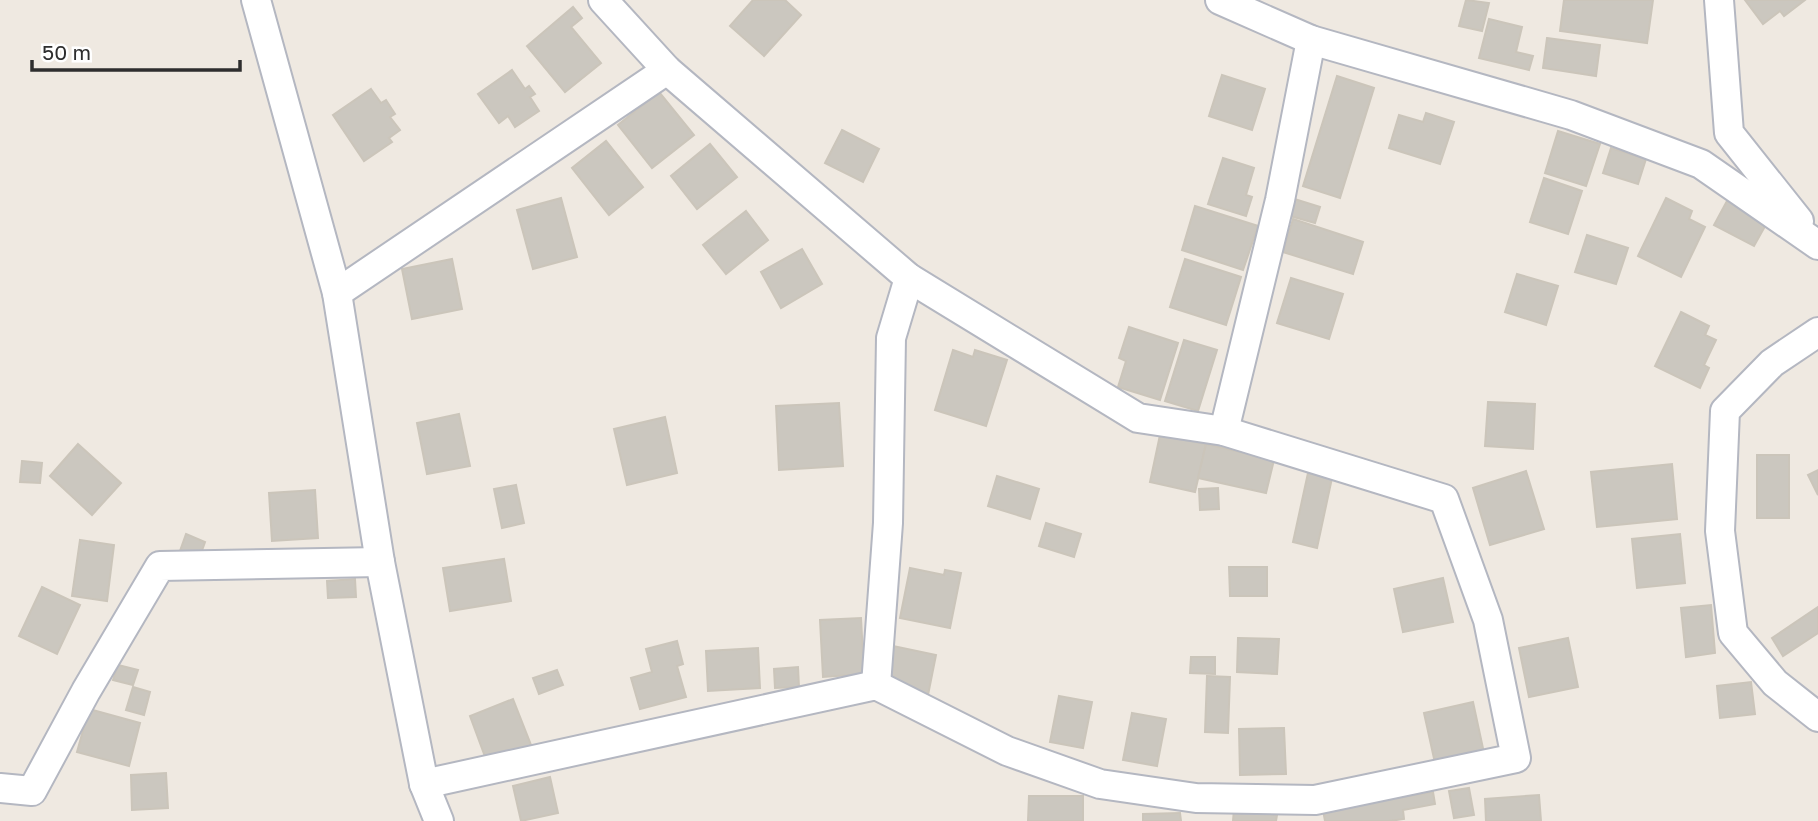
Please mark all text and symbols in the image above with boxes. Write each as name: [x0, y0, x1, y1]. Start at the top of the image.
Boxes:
scale bar: [32, 28, 240, 72]
text: 50 m: [42, 39, 91, 65]

